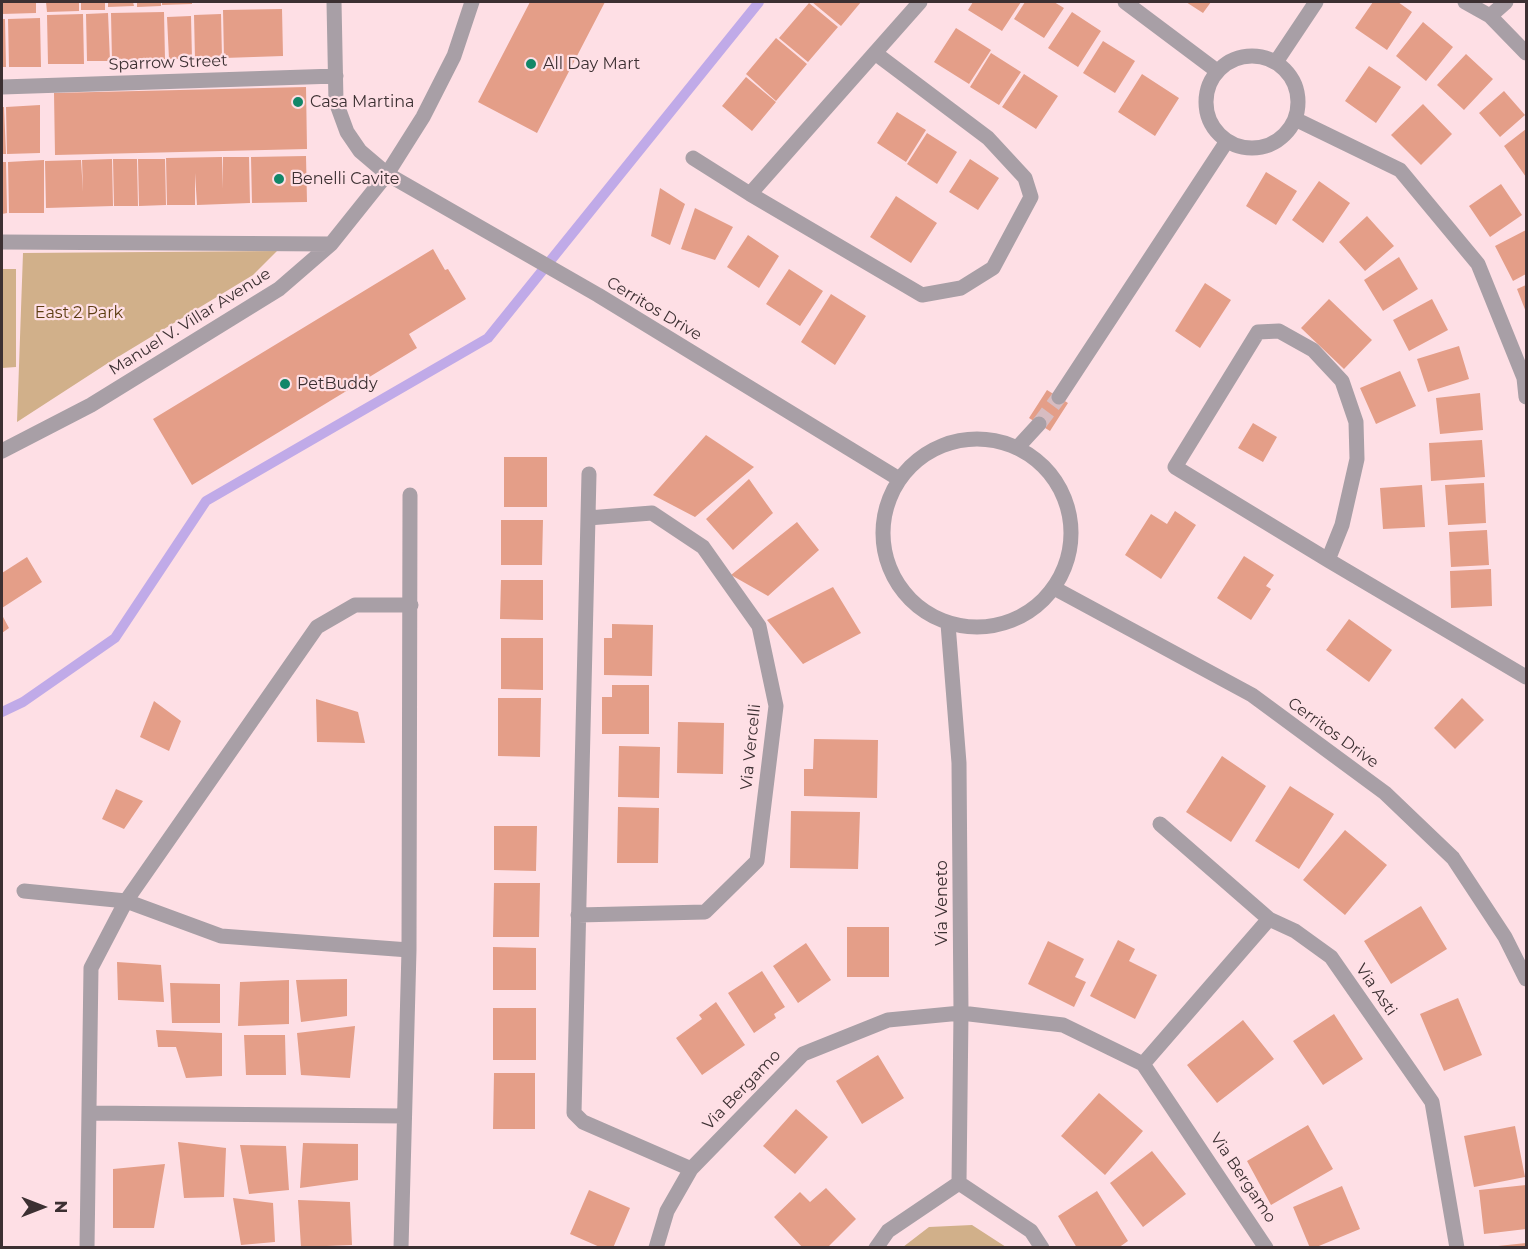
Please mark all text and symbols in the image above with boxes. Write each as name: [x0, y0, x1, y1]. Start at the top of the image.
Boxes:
street label: Sparrow Street: [108, 51, 228, 75]
place label: All Day Mart: [543, 54, 640, 74]
marker: All Day Mart: [524, 57, 538, 71]
place label: Casa Martina: [310, 92, 415, 112]
marker: Casa Martina: [291, 95, 305, 109]
place label: Benelli Cavite: [291, 169, 400, 189]
marker: Benelli Cavite: [272, 172, 286, 186]
street label: Manuel V. Villar Avenue: [106, 264, 274, 380]
street label: Cerritos Drive: [603, 273, 705, 345]
park label: East 2 Park: [35, 303, 123, 323]
place label: PetBuddy: [297, 374, 378, 394]
marker: PetBuddy: [278, 377, 292, 391]
street label: Cerritos Drive: [1284, 694, 1382, 772]
street label: Via Vercelli: [737, 703, 765, 791]
street label: Via Veneto: [932, 860, 952, 946]
street label: Via Asti: [1351, 960, 1401, 1020]
street label: Via Bergamo: [699, 1046, 785, 1134]
street label: Via Bergamo: [1206, 1129, 1280, 1227]
north arrow: [12, 1177, 72, 1237]
text: N: [51, 1201, 70, 1213]

